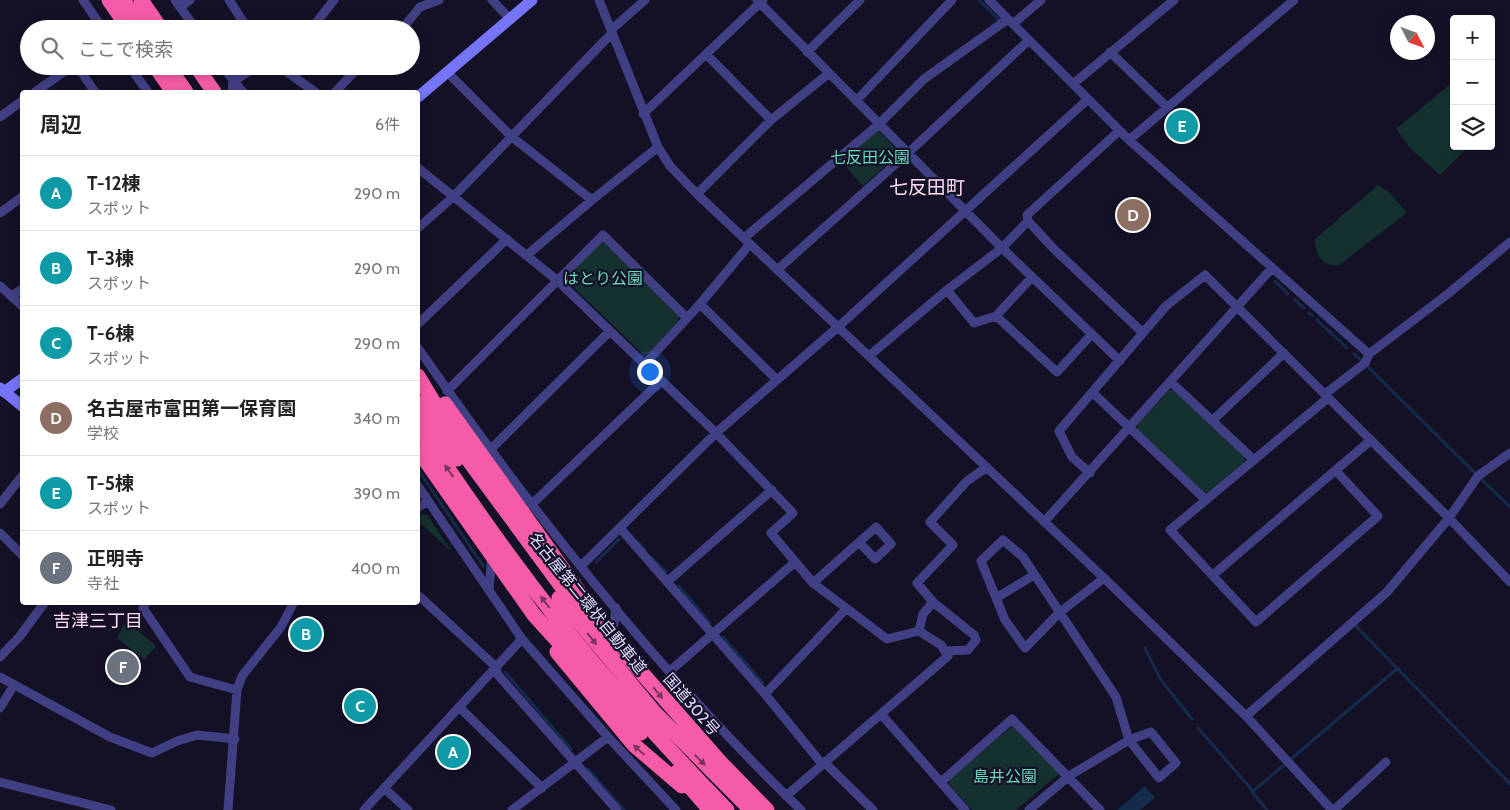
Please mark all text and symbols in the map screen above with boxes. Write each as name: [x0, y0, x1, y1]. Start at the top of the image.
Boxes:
north arrow: [1390, 15, 1435, 60]
map controls: [1450, 15, 1495, 150]
button: +: [1450, 15, 1495, 60]
search box: [20, 20, 420, 75]
icon: search: [38, 34, 66, 62]
text: ここで検索: [78, 38, 173, 61]
button: −: [1450, 60, 1495, 105]
button: layers: [1450, 105, 1495, 150]
pin: E: [1166, 107, 1198, 145]
text: 周辺: [40, 112, 82, 137]
text: 6件: [375, 115, 400, 134]
park label: 七反田公園: [830, 148, 910, 167]
text: T-12棟: [87, 172, 141, 195]
district label: 七反田町: [889, 176, 965, 199]
text: A: [51, 184, 61, 203]
text: 290 m: [354, 184, 400, 203]
pin: D: [1117, 196, 1149, 234]
text: スポット: [87, 199, 151, 218]
text: T-3棟: [87, 247, 134, 270]
text: B: [51, 259, 61, 278]
text: 290 m: [354, 259, 400, 278]
park label: はとり公園: [563, 269, 643, 288]
text: スポット: [87, 274, 151, 293]
text: T-6棟: [87, 322, 134, 345]
text: C: [51, 334, 61, 353]
text: 290 m: [354, 334, 400, 353]
text: スポット: [87, 349, 151, 368]
your location: [637, 359, 663, 385]
text: 名古屋市富田第一保育園: [87, 397, 296, 420]
text: D: [50, 409, 62, 428]
text: 340 m: [353, 409, 400, 428]
text: 学校: [87, 424, 119, 443]
one-way arrow: [444, 464, 454, 478]
text: T-5棟: [87, 472, 134, 495]
text: E: [51, 484, 61, 503]
text: 390 m: [353, 484, 400, 503]
text: スポット: [87, 499, 151, 518]
street label: 名古屋第二環状自動車道: [525, 529, 650, 678]
text: 正明寺: [87, 547, 144, 570]
text: F: [52, 559, 60, 578]
text: 400 m: [351, 559, 400, 578]
text: 寺社: [87, 574, 119, 593]
one-way arrow: [539, 596, 550, 609]
district label: 吉津三丁目: [53, 610, 143, 632]
pin: B: [290, 615, 322, 653]
one-way arrow: [587, 632, 598, 645]
pin: F: [107, 648, 139, 686]
street label: 国道302号: [659, 669, 724, 739]
one-way arrow: [652, 686, 664, 698]
pin: C: [344, 687, 376, 725]
pin: A: [437, 733, 469, 771]
one-way arrow: [634, 744, 646, 756]
one-way arrow: [694, 754, 706, 766]
park label: 島井公園: [973, 767, 1037, 786]

